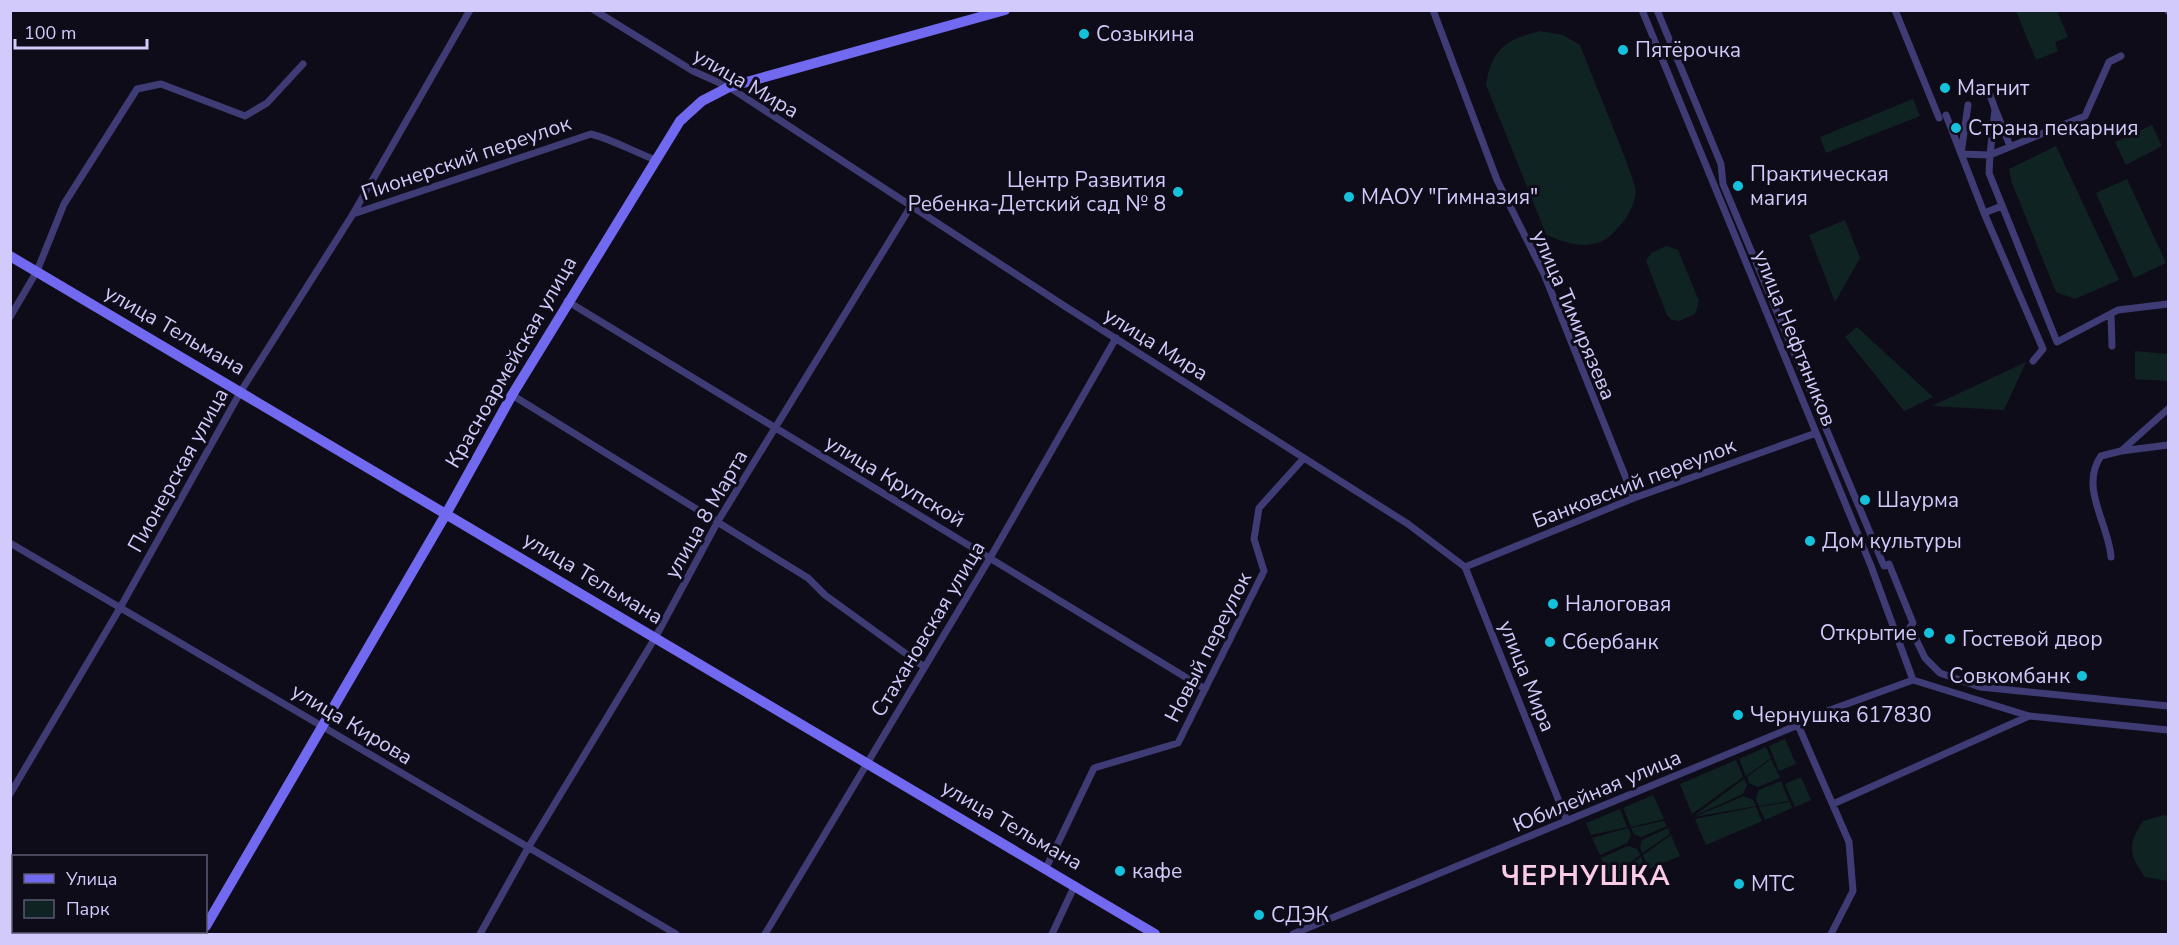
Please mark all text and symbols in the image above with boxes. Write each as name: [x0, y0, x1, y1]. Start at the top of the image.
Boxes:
scale bar: [15, 12, 147, 50]
place label: Созыкина: [1096, 20, 1195, 48]
text: 100 m: [24, 21, 76, 45]
marker: Созыкина: [1077, 27, 1091, 41]
place label: Пятёрочка: [1635, 36, 1741, 64]
street label: улица Мира: [688, 41, 804, 125]
marker: Пятёрочка: [1616, 43, 1630, 57]
place label: Магнит: [1957, 74, 2030, 102]
marker: Магнит: [1938, 81, 1952, 95]
street label: Пионерский переулок: [358, 109, 575, 207]
place label: Страна пекарния: [1968, 114, 2139, 142]
marker: Страна пекарния: [1949, 121, 1963, 135]
place label: Практическая магия: [1750, 160, 1889, 212]
place label: Центр Развития Ребенка-Детский сад № 8: [908, 166, 1166, 218]
marker: Практическая магия: [1731, 179, 1745, 193]
place label: МАОУ "Гимназия": [1361, 183, 1538, 211]
marker: Центр Развития Ребенка-Детский сад № 8: [1171, 185, 1185, 199]
marker: МАОУ "Гимназия": [1342, 190, 1356, 204]
street label: улица Тимирязева: [1526, 226, 1622, 404]
street label: улица Нефтяников: [1747, 246, 1843, 430]
street label: Красноармейская улица: [439, 251, 583, 473]
street label: улица Тельмана: [99, 278, 251, 382]
street label: улица Мира: [1099, 301, 1213, 387]
street label: Пионерская улица: [121, 383, 235, 557]
street label: улица Крупской: [820, 428, 970, 534]
street label: Банковский переулок: [1528, 431, 1741, 535]
street label: улица 8 Марта: [658, 444, 754, 584]
place label: Шаурма: [1877, 486, 1959, 514]
marker: Шаурма: [1858, 493, 1872, 507]
street label: улица Тельмана: [518, 525, 668, 631]
place label: Дом культуры: [1822, 527, 1962, 555]
marker: Дом культуры: [1803, 534, 1817, 548]
street label: Стахановская улица: [864, 536, 992, 722]
street label: Новый переулок: [1158, 566, 1258, 727]
place label: Налоговая: [1565, 590, 1671, 618]
marker: Налоговая: [1546, 597, 1560, 611]
street label: улица Мира: [1492, 616, 1562, 736]
place label: Открытие: [1820, 619, 1917, 647]
place label: Гостевой двор: [1962, 625, 2103, 653]
marker: Открытие: [1922, 626, 1936, 640]
place label: Сбербанк: [1562, 628, 1659, 656]
marker: Гостевой двор: [1943, 632, 1957, 646]
marker: Сбербанк: [1543, 635, 1557, 649]
place label: Совкомбанк: [1949, 662, 2071, 690]
marker: Совкомбанк: [2075, 669, 2089, 683]
street label: улица Кирова: [286, 677, 418, 771]
place label: Чернушка 617830: [1750, 701, 1932, 729]
marker: Чернушка 617830: [1731, 708, 1745, 722]
street label: Юбилейная улица: [1509, 743, 1685, 839]
street label: улица Тельмана: [936, 773, 1088, 877]
legend: [12, 855, 207, 933]
place label: кафе: [1132, 857, 1182, 885]
district label: ЧЕРНУШКА: [1501, 858, 1671, 895]
marker: кафе: [1113, 864, 1127, 878]
text: Улица: [65, 867, 117, 891]
place label: МТС: [1751, 870, 1795, 898]
marker: МТС: [1732, 877, 1746, 891]
text: Парк: [66, 897, 110, 921]
place label: СДЭК: [1271, 901, 1330, 929]
marker: СДЭК: [1252, 908, 1266, 922]

